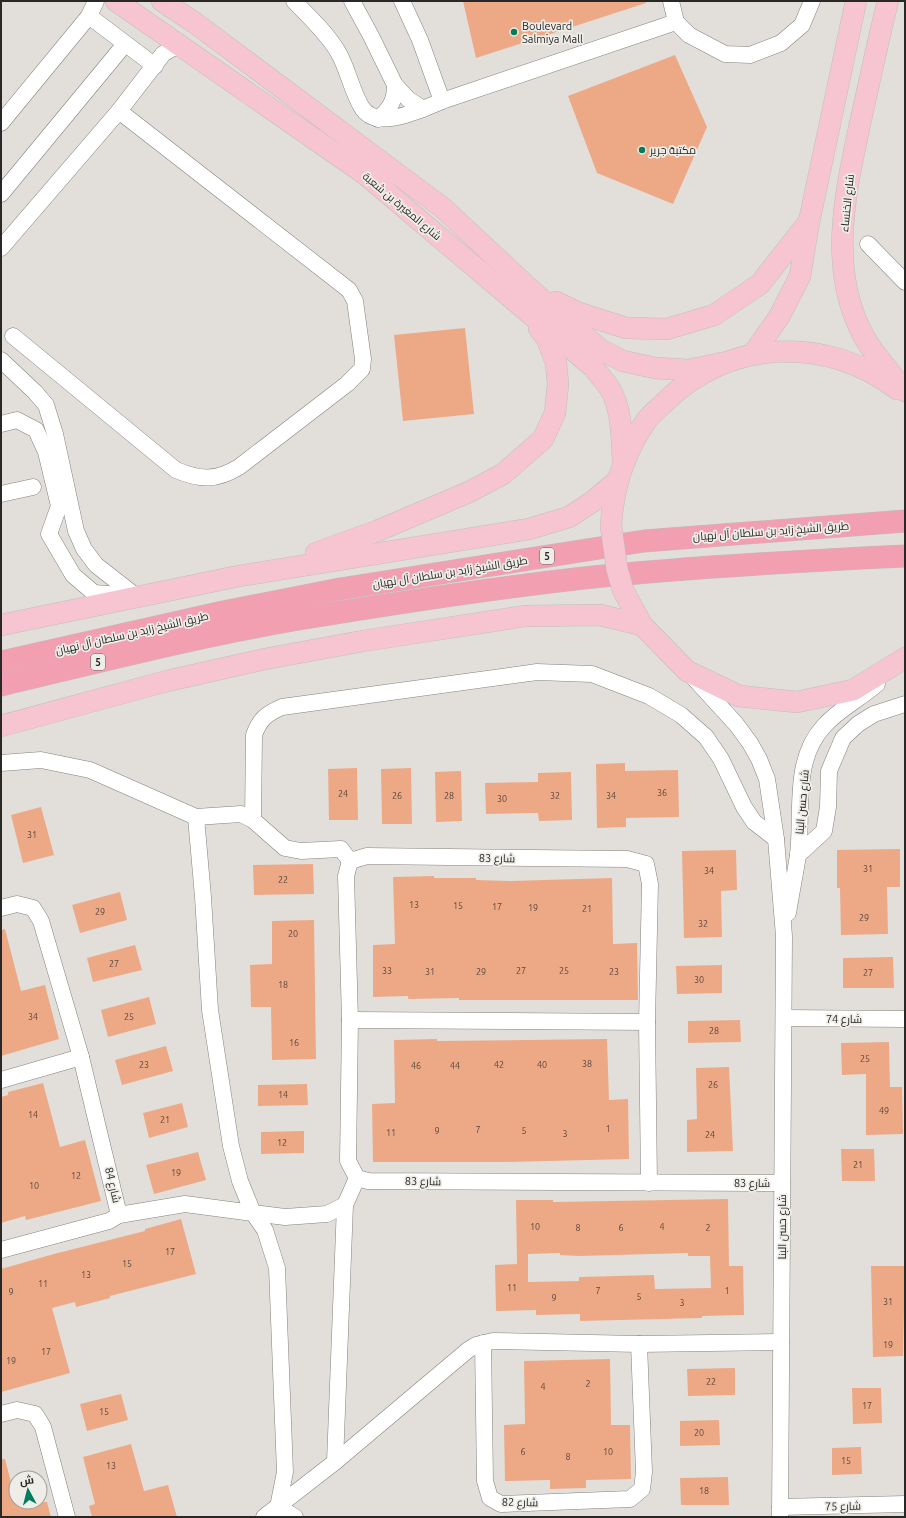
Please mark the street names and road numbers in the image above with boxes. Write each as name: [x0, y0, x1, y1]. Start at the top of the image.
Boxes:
street label: شارع المغيرة بن شعبة: [359, 170, 444, 244]
street label: شارع الخنساء: [838, 173, 858, 233]
street label: طريق الشيخ زايد بن سلطان آل نهيان: [692, 520, 850, 544]
road number: 5: [540, 548, 554, 564]
street label: طريق الشيخ زايد بن سلطان آل نهيان: [372, 554, 529, 592]
street label: طريق الشيخ زايد بن سلطان آل نهيان: [54, 610, 210, 658]
road number: 5: [91, 654, 105, 670]
street label: شارع حسن البنا: [793, 769, 813, 835]
street label: شارع 83: [479, 852, 515, 866]
street label: شارع 74: [826, 1013, 862, 1027]
street label: شارع 84: [101, 1166, 123, 1204]
street label: شارع 83: [405, 1175, 441, 1189]
street label: شارع 83: [734, 1177, 770, 1191]
street label: شارع حسن البنا: [776, 1194, 790, 1260]
street label: شارع 82: [502, 1496, 538, 1510]
street label: شارع 75: [825, 1500, 861, 1514]

